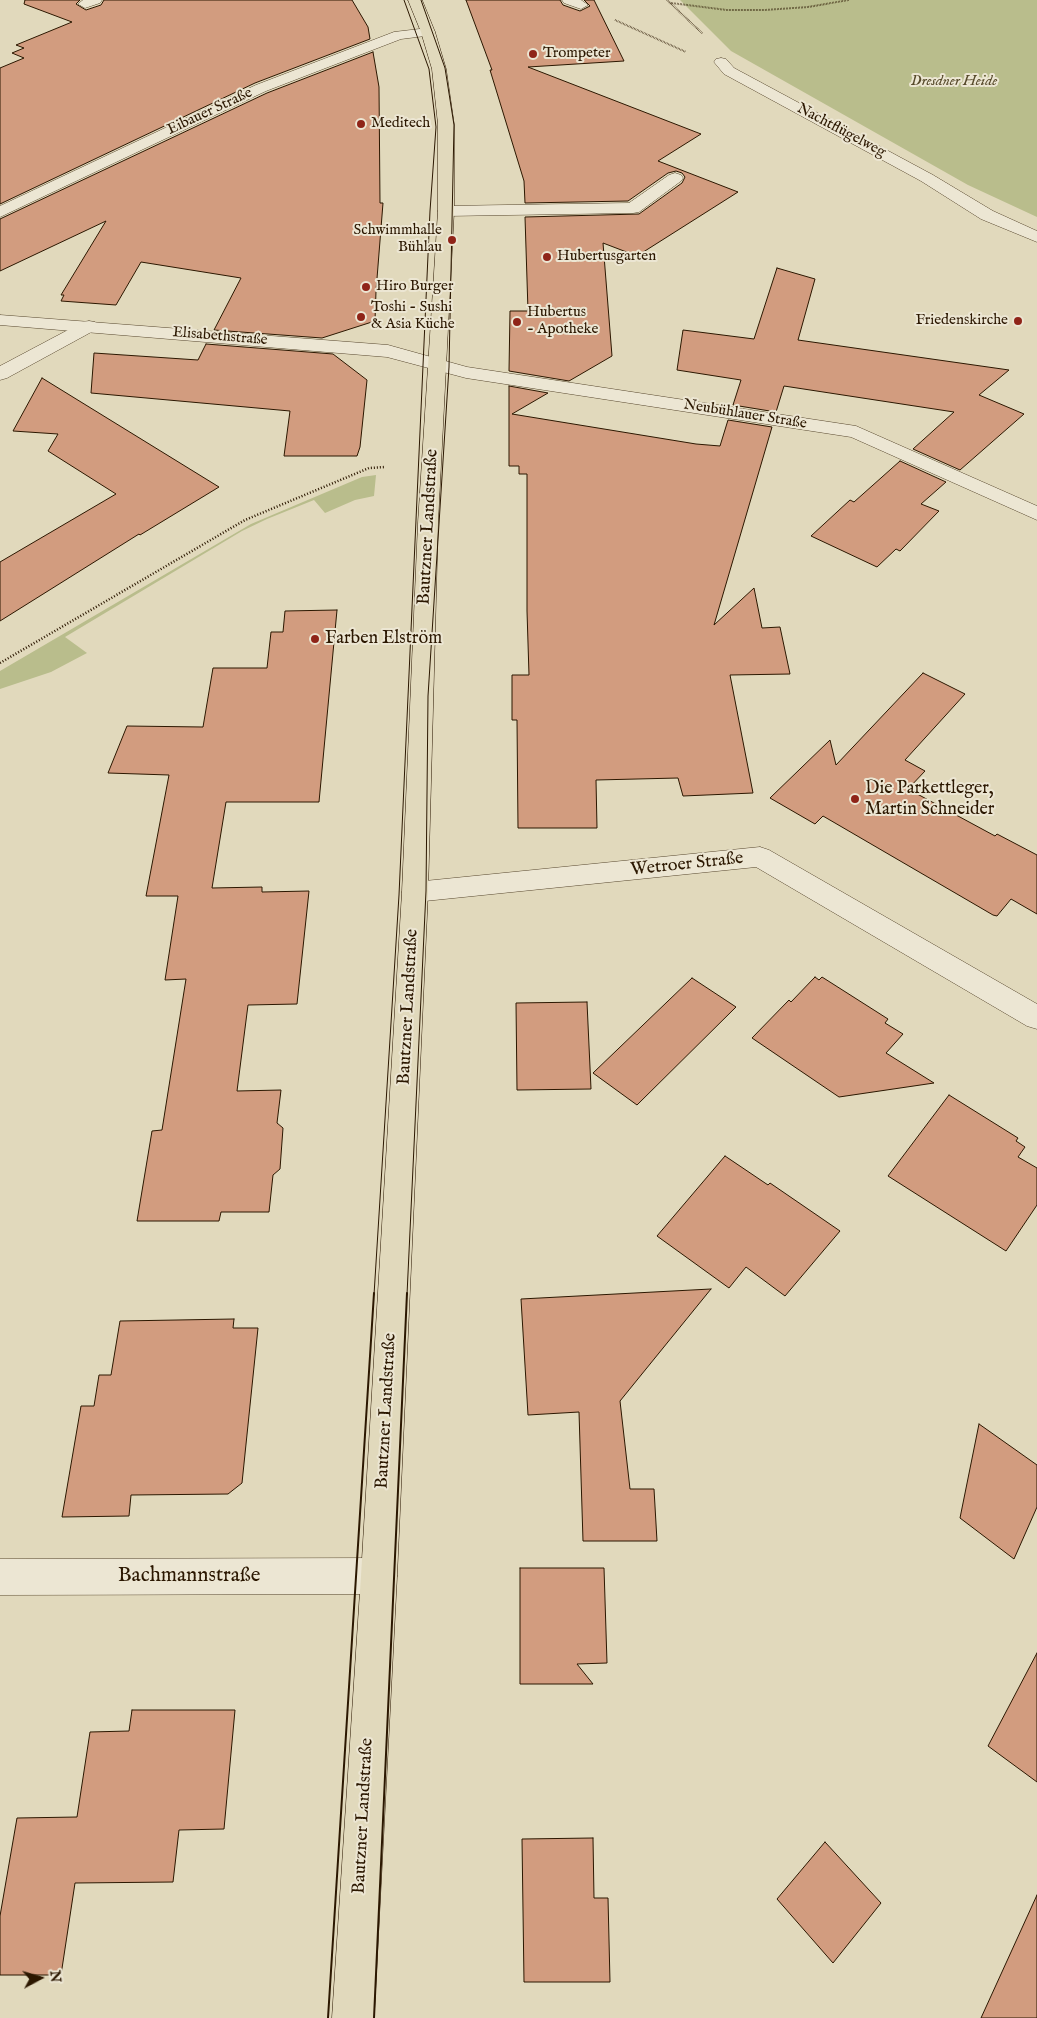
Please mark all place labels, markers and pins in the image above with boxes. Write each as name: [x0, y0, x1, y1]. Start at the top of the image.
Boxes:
place label: Trompeter: [543, 45, 611, 63]
marker: Trompeter: [527, 48, 539, 60]
place label: Meditech: [371, 115, 430, 133]
marker: Meditech: [355, 118, 367, 130]
place label: Schwimmhalle Bühlau: [354, 222, 442, 257]
marker: Schwimmhalle Bühlau: [446, 234, 458, 246]
place label: Hubertusgarten: [557, 248, 656, 266]
marker: Hubertusgarten: [541, 251, 553, 263]
place label: Hiro Burger: [376, 278, 454, 296]
marker: Hiro Burger: [360, 281, 372, 293]
place label: Toshi - Sushi & Asia Küche: [371, 299, 455, 334]
place label: Hubertus - Apotheke: [527, 304, 598, 339]
marker: Toshi - Sushi & Asia Küche: [355, 311, 367, 323]
place label: Friedenskirche: [915, 312, 1008, 330]
marker: Friedenskirche: [1012, 315, 1024, 327]
marker: Hubertus - Apotheke: [511, 316, 523, 328]
place label: Farben Elström: [325, 628, 442, 650]
marker: Farben Elström: [309, 633, 321, 645]
place label: Die Parkettleger, Martin Schneider: [865, 778, 994, 821]
marker: Die Parkettleger, Martin Schneider: [849, 793, 861, 805]

